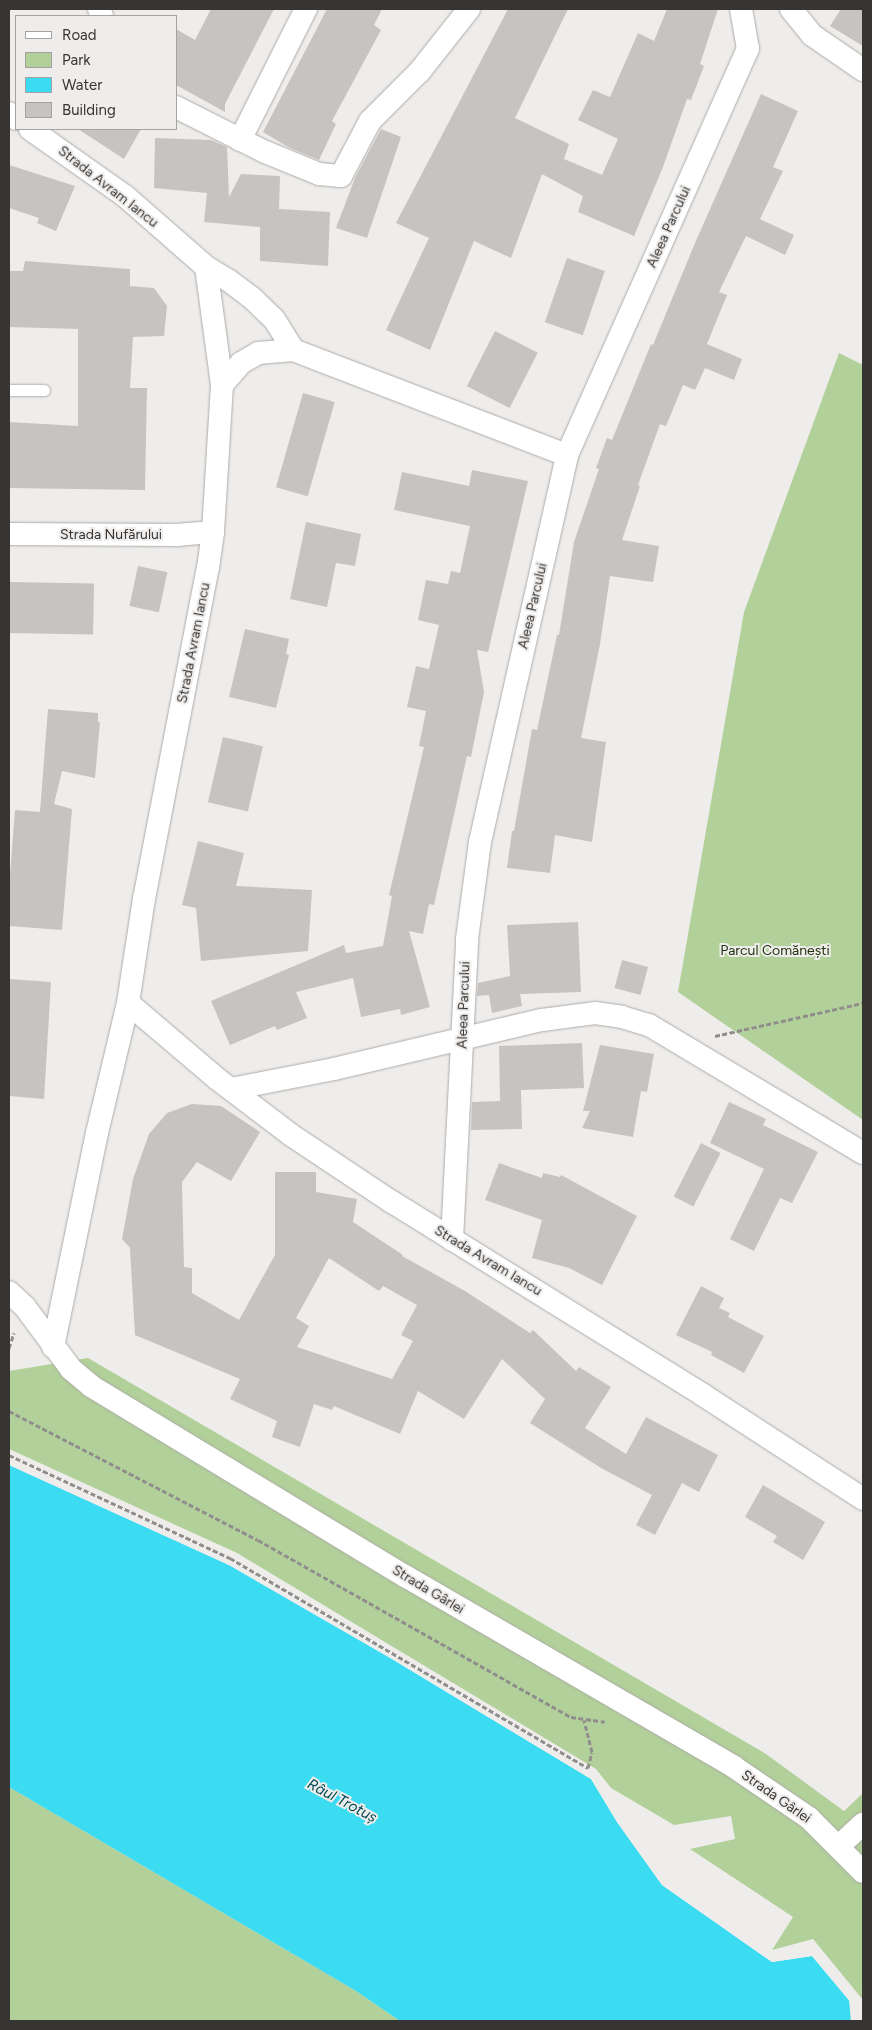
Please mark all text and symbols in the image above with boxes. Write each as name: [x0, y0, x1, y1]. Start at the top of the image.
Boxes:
legend: [15, 15, 178, 130]
text: Road: [62, 26, 97, 44]
text: Park: [62, 51, 91, 69]
text: Water: [62, 76, 102, 94]
text: Building: [62, 101, 116, 119]
street label: Strada Avram Iancu: [55, 143, 161, 231]
street label: Aleea Parcului: [643, 183, 695, 271]
street label: Strada Nufărului: [60, 527, 162, 543]
street label: Aleea Parcului: [515, 561, 551, 651]
street label: Strada Avram Iancu: [174, 581, 214, 705]
park label: Parcul Comănești: [720, 943, 830, 959]
street label: Aleea Parcului: [454, 961, 474, 1049]
street label: Strada Avram Iancu: [431, 1222, 545, 1300]
street label: Strada Gârlei: [389, 1562, 467, 1618]
street label: Strada Gârlei: [738, 1767, 814, 1827]
water label: Râul Trotuș: [304, 1775, 380, 1827]

